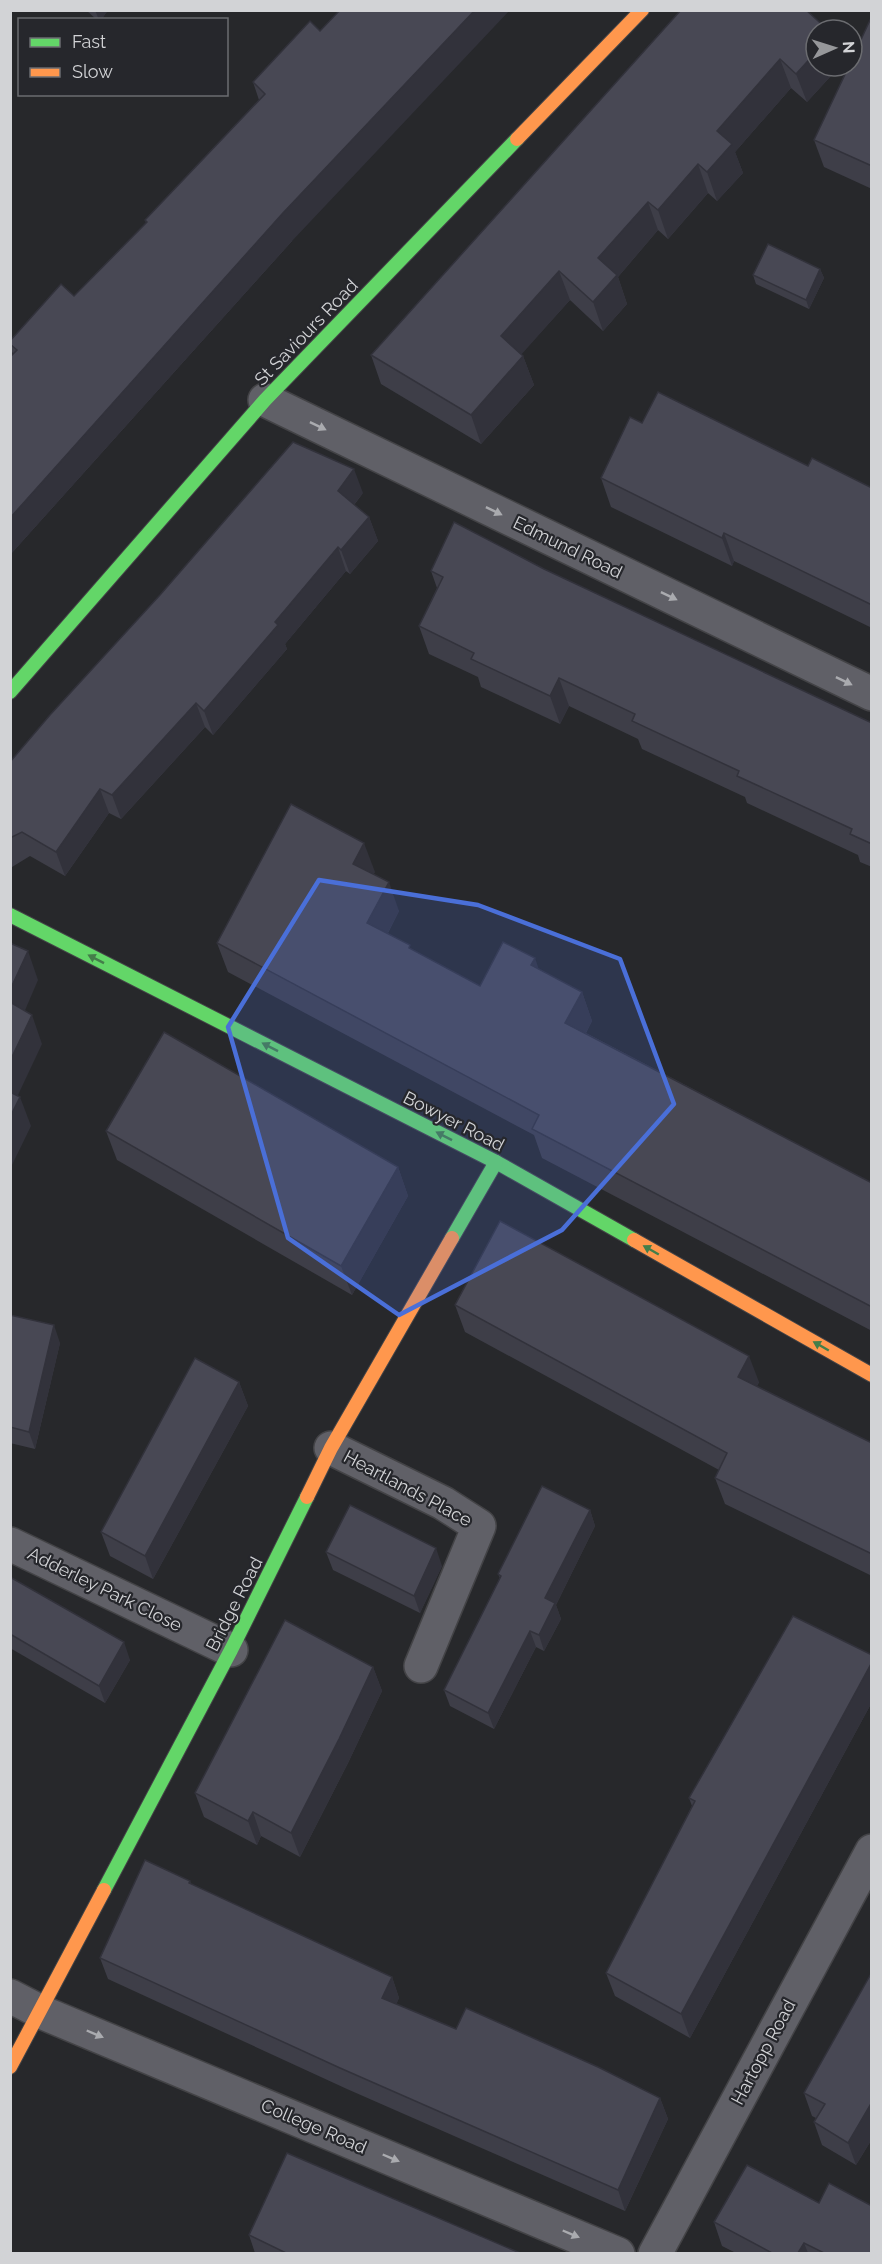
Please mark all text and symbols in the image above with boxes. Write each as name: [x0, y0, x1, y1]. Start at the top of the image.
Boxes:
legend: [18, 18, 228, 96]
north arrow: [804, 18, 864, 78]
text: Fast: [72, 31, 106, 52]
text: N: [839, 41, 858, 54]
text: Slow: [72, 61, 113, 82]
street label: St Saviours Road: [250, 275, 362, 389]
one-way arrow: [310, 421, 327, 430]
one-way arrow: [485, 506, 502, 515]
street label: Edmund Road: [510, 512, 626, 582]
one-way arrow: [661, 591, 678, 601]
one-way arrow: [836, 676, 853, 686]
one-way arrow: [88, 954, 105, 964]
one-way arrow: [261, 1042, 278, 1052]
street label: Bowyer Road: [400, 1087, 508, 1155]
one-way arrow: [435, 1131, 453, 1141]
one-way arrow: [642, 1245, 659, 1255]
one-way arrow: [813, 1341, 829, 1352]
street label: Heartlands Place: [340, 1445, 476, 1531]
street label: Adderley Park Close: [25, 1543, 186, 1636]
street label: Bridge Road: [201, 1553, 267, 1655]
street label: Hartopp Road: [727, 1996, 799, 2108]
one-way arrow: [86, 2030, 103, 2039]
street label: College Road: [258, 2094, 370, 2158]
one-way arrow: [382, 2153, 400, 2163]
one-way arrow: [562, 2229, 580, 2239]

